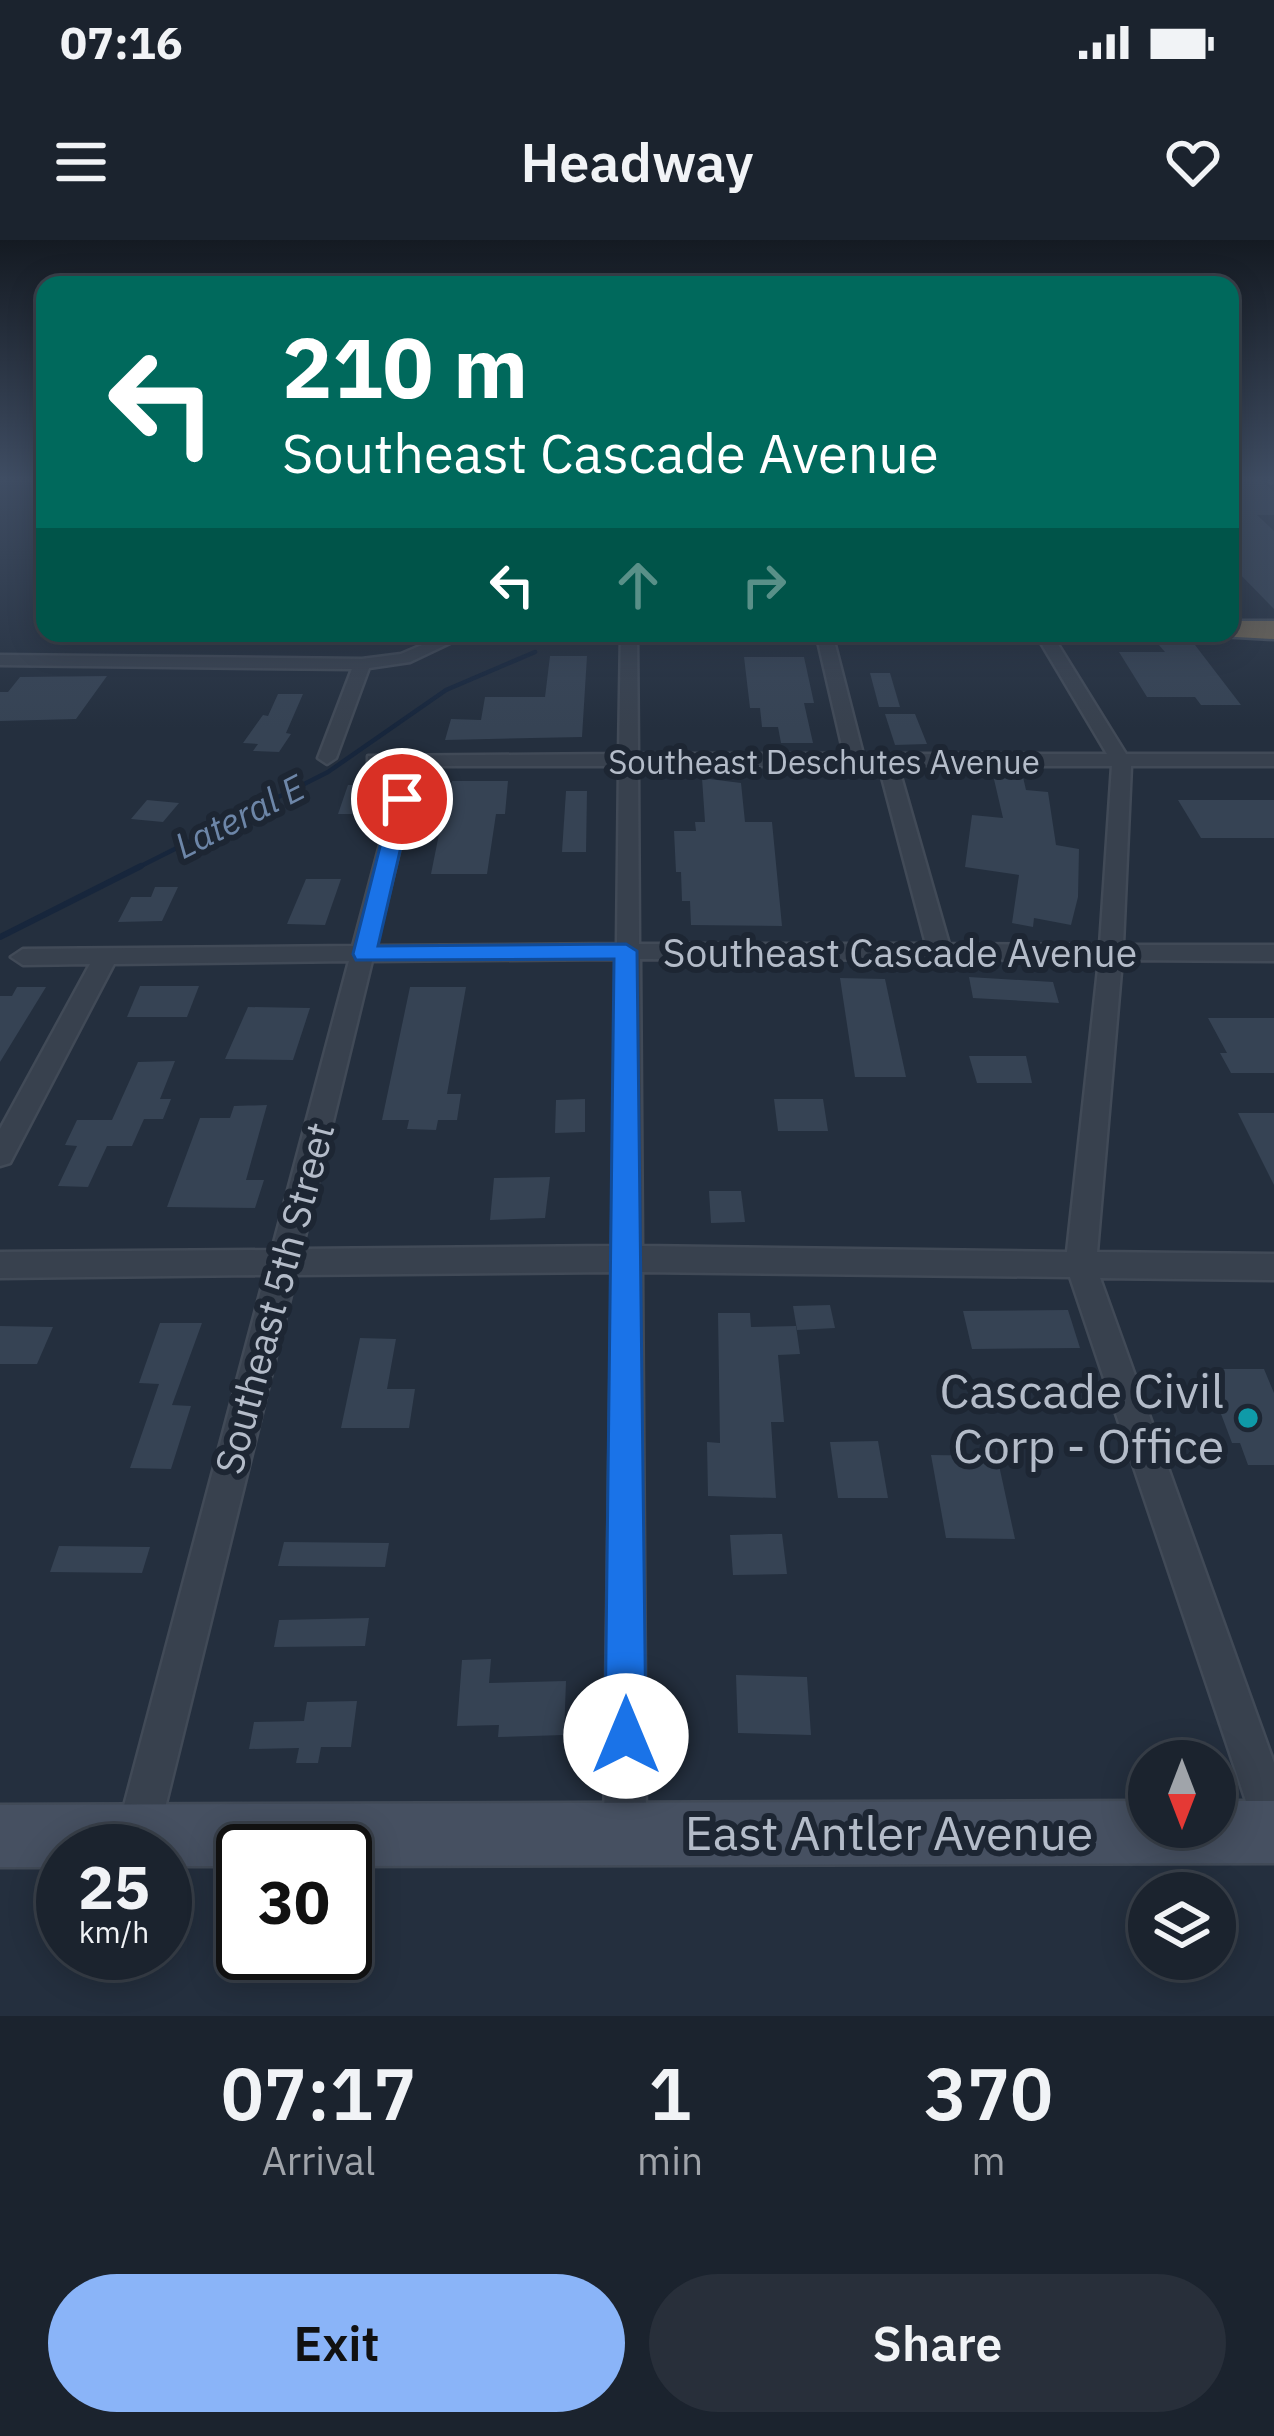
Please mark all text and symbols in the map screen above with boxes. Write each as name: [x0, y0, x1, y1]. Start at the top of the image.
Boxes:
text: 07:16: [60, 13, 183, 71]
text: Headway: [520, 127, 754, 197]
icon: menu: [48, 129, 114, 195]
icon: heart: [1160, 129, 1226, 195]
text: 210 m: [282, 312, 528, 421]
icon: left: [84, 324, 240, 480]
text: Southeast Cascade Avenue: [282, 418, 939, 488]
icon: left: [479, 552, 545, 618]
icon: ahead: [605, 552, 671, 618]
icon: right: [731, 552, 797, 618]
street label: Southeast Deschutes Avenue: [608, 740, 1040, 783]
pin: [351, 748, 453, 850]
water label: Lateral E: [166, 763, 313, 869]
icon: arrive: [369, 766, 435, 832]
street label: Southeast Cascade Avenue: [663, 927, 1137, 978]
street label: Southeast 5th Street: [203, 1117, 345, 1479]
place label: Cascade Civil Corp - Office: [939, 1359, 1224, 1476]
marker: Cascade Civil Corp - Office: [1235, 1405, 1261, 1431]
position arrow: [563, 1673, 689, 1799]
north arrow: [1128, 1740, 1236, 1848]
map controls: [1128, 1740, 1236, 1980]
street label: East Antler Avenue: [685, 1801, 1093, 1863]
speed limit sign: 30: [216, 1824, 372, 1980]
text: 25: [78, 1847, 150, 1926]
button: layers: [1128, 1872, 1236, 1980]
text: km/h: [79, 1912, 149, 1951]
text: 07:17: [221, 2046, 416, 2140]
text: 1: [648, 2046, 692, 2140]
text: 370: [924, 2046, 1053, 2140]
text: Arrival: [262, 2135, 375, 2186]
text: min: [637, 2135, 703, 2186]
text: m: [971, 2135, 1006, 2186]
button: Exit: [48, 2274, 625, 2412]
button: Share: [649, 2274, 1226, 2412]

